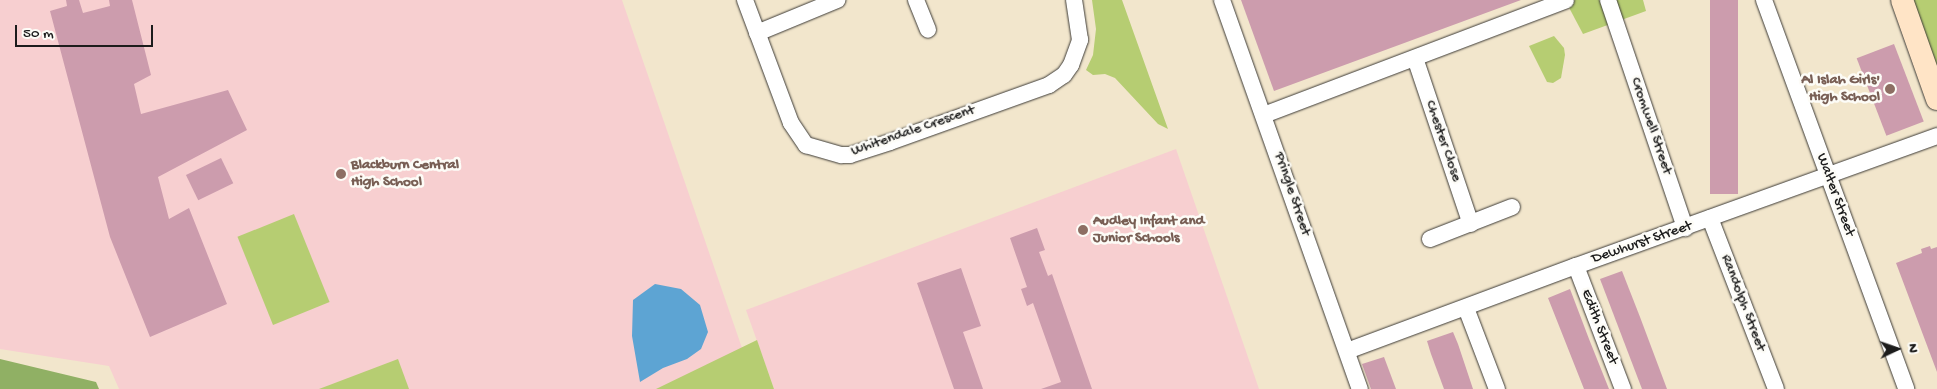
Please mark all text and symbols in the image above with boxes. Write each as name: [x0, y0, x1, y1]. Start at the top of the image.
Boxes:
scale bar: [18, 15, 155, 47]
text: 50 m: [23, 25, 54, 43]
place label: Al Islah Girls' High School: [1801, 71, 1880, 106]
street label: Cromwell Street: [1626, 75, 1676, 177]
marker: Al Islah Girls' High School: [1884, 83, 1896, 95]
street label: Chester Close: [1421, 98, 1465, 184]
street label: Whitendale Crescent: [849, 101, 977, 161]
street label: Pringle Street: [1269, 150, 1315, 238]
street label: Walter Street: [1812, 151, 1858, 239]
place label: Blackburn Central High School: [351, 156, 459, 191]
marker: Blackburn Central High School: [335, 168, 347, 180]
place label: Audley Infant and Junior Schools: [1093, 212, 1204, 247]
street label: Dewhurst Street: [1590, 217, 1694, 269]
marker: Audley Infant and Junior Schools: [1077, 224, 1089, 236]
street label: Randolph Street: [1716, 252, 1770, 354]
street label: Edith Street: [1576, 287, 1622, 367]
north arrow: [1872, 324, 1922, 374]
text: N: [1904, 343, 1921, 353]

